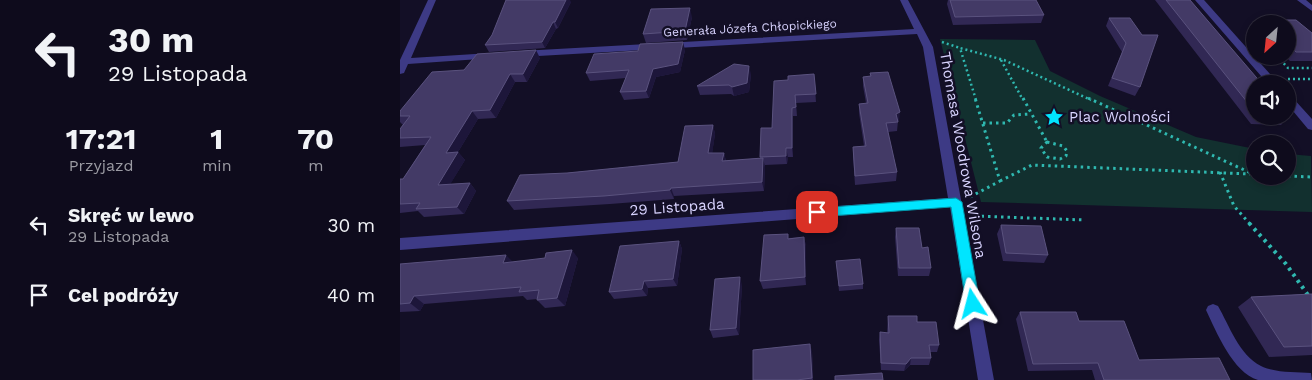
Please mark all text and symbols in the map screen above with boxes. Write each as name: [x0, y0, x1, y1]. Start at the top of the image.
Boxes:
north arrow: [1246, 15, 1296, 65]
map controls: [1246, 15, 1296, 185]
street label: Generała Józefa Chłopickiego: [663, 16, 837, 40]
text: 30 m: [108, 19, 194, 61]
icon: left: [25, 20, 90, 85]
street label: Thomasa Woodrowa Wilsona: [936, 50, 990, 260]
text: 29 Listopada: [108, 61, 247, 86]
button: sound: [1246, 75, 1296, 125]
place icon: Plac Wolności: [1043, 106, 1065, 128]
place label: Plac Wolności: [1069, 108, 1170, 126]
text: 17:21: [66, 121, 136, 156]
text: 1: [210, 121, 223, 156]
text: 70: [297, 121, 334, 156]
button: search: [1246, 135, 1296, 185]
text: Przyjazd: [69, 156, 133, 175]
text: min: [202, 156, 232, 175]
text: m: [308, 156, 323, 175]
pin: [796, 191, 838, 233]
street label: 29 Listopada: [629, 195, 726, 219]
icon: arrive: [803, 198, 831, 226]
text: Skręć w lewo: [68, 204, 194, 227]
icon: left: [25, 211, 53, 239]
text: 30 m: [328, 214, 375, 237]
text: 29 Listopada: [68, 227, 169, 246]
position arrow: [946, 277, 998, 329]
icon: arrive: [25, 281, 53, 309]
text: Cel podróży: [68, 284, 178, 307]
text: 40 m: [327, 284, 375, 307]

